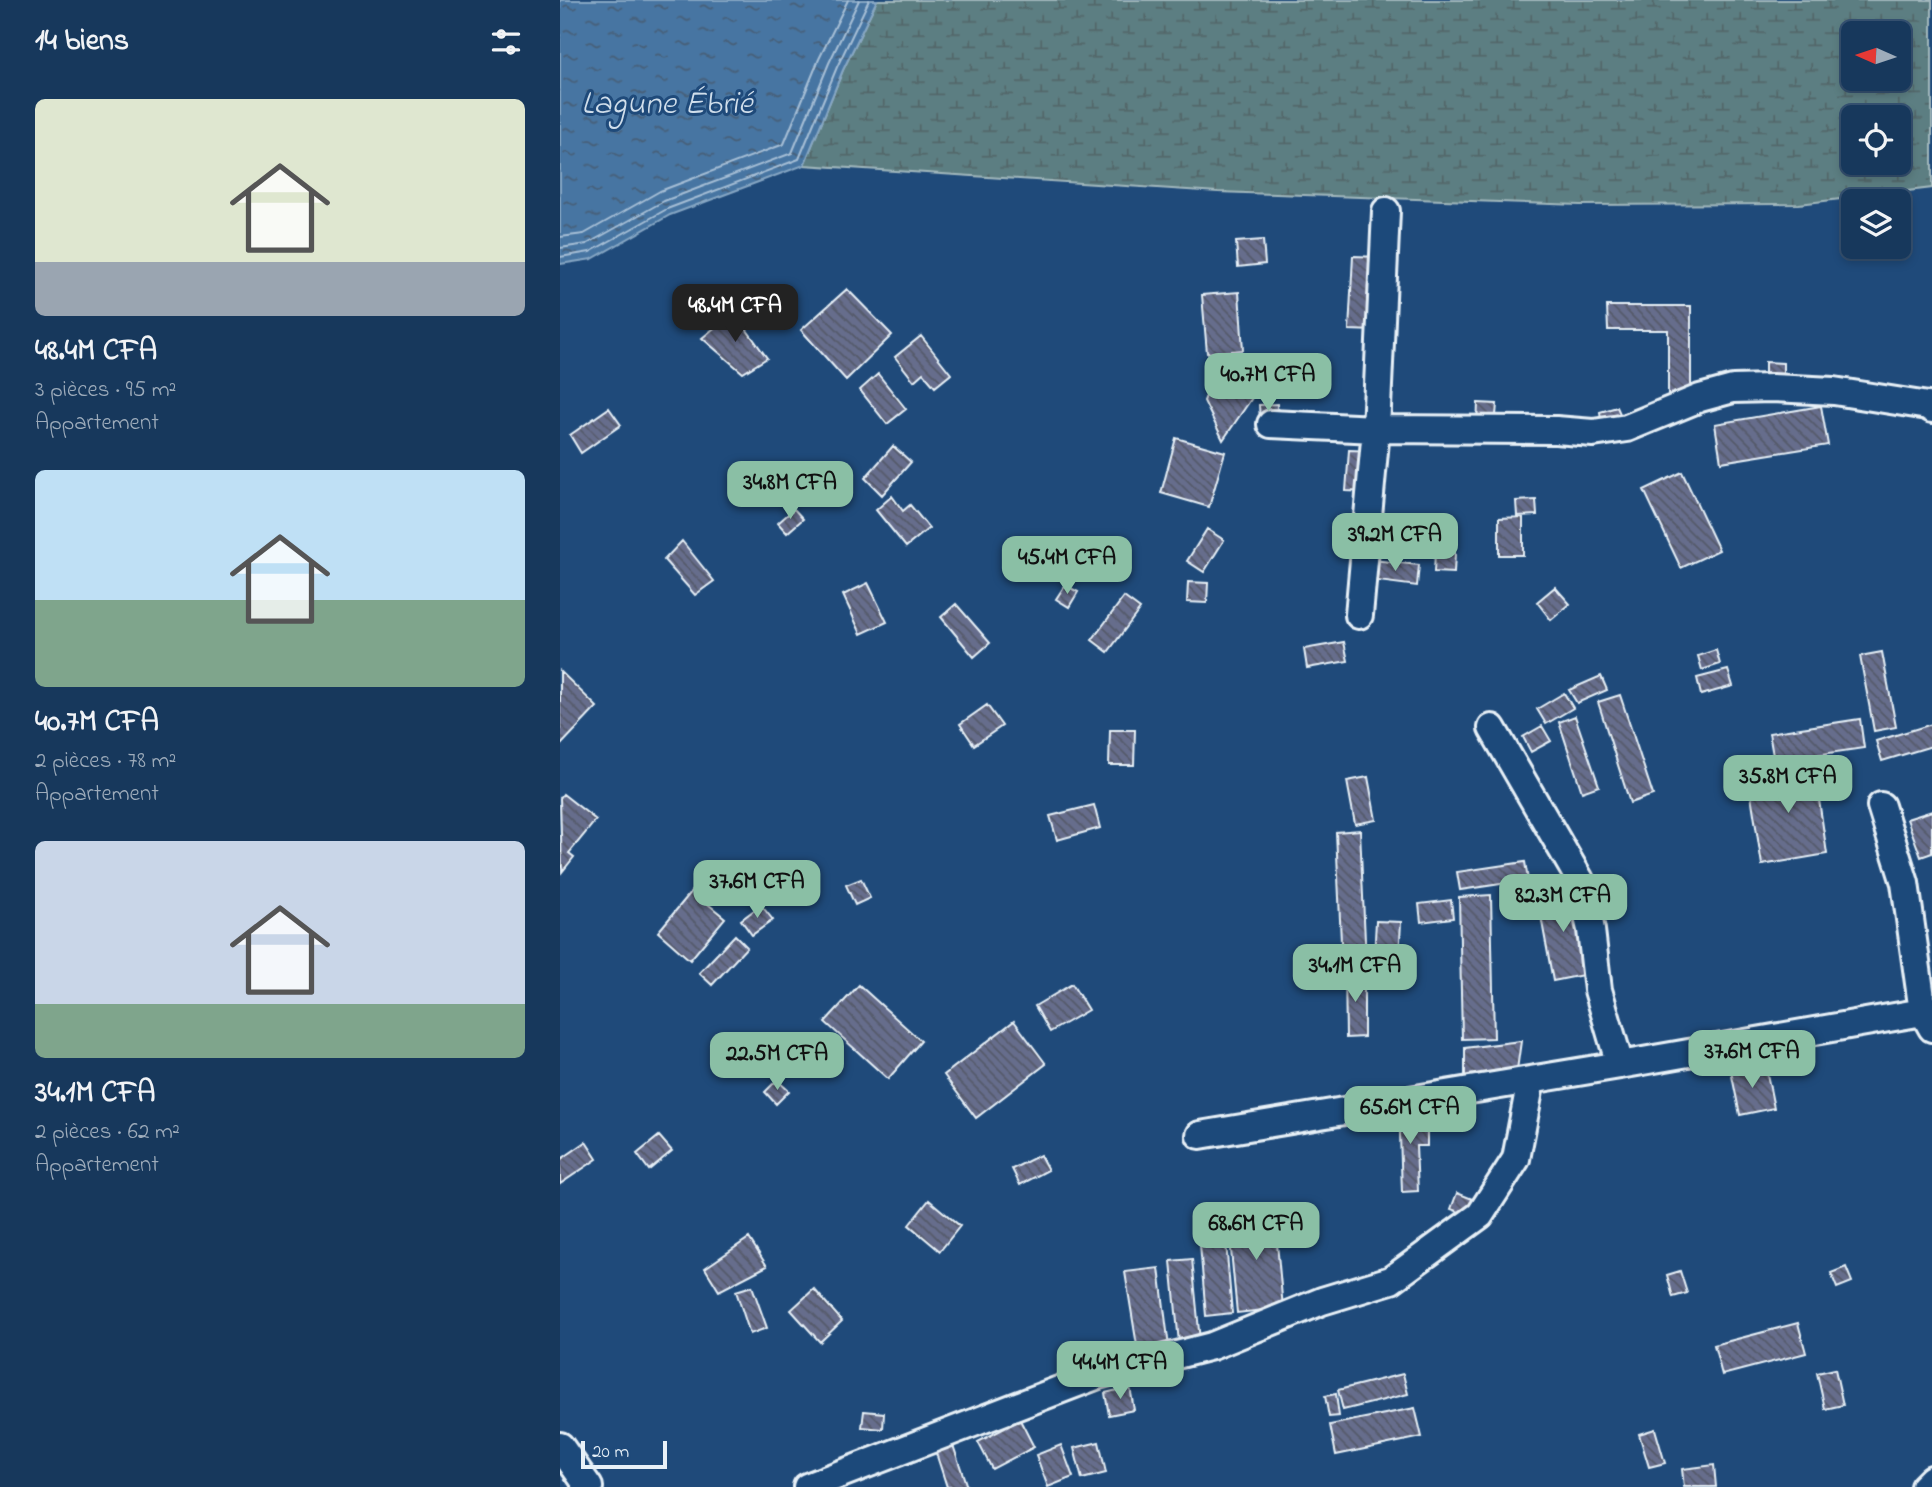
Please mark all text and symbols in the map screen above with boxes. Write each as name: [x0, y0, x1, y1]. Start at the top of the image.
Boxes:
text: 14 biens: [35, 20, 129, 64]
north arrow: [1841, 21, 1911, 91]
map controls: [1841, 21, 1911, 259]
icon: filters: [487, 23, 525, 61]
water label: Lagune Ébrié: [581, 81, 755, 130]
button: locate: [1841, 105, 1911, 175]
icon: home: [217, 145, 343, 271]
button: layers: [1841, 189, 1911, 259]
pin: 48.4M CFA: [655, 284, 815, 344]
text: 48.4M CFA: [688, 290, 782, 323]
text: 48.4M CFA: [35, 330, 157, 374]
pin: 40.7M CFA: [1188, 354, 1348, 413]
text: 40.7M CFA: [1221, 359, 1316, 392]
text: 3 pièces · 95 m²: [35, 374, 176, 407]
text: Appartement: [35, 407, 159, 440]
pin: 34.8M CFA: [710, 462, 870, 521]
text: 34.8M CFA: [743, 467, 837, 500]
pin: 39.2M CFA: [1315, 514, 1475, 573]
icon: home: [217, 516, 343, 642]
text: 39.2M CFA: [1348, 519, 1442, 552]
pin: 45.4M CFA: [987, 536, 1147, 596]
text: 45.4M CFA: [1018, 542, 1116, 575]
text: 40.7M CFA: [35, 701, 159, 745]
text: 2 pièces · 78 m²: [35, 745, 176, 778]
pin: 35.8M CFA: [1708, 756, 1868, 815]
text: 35.8M CFA: [1739, 761, 1837, 794]
text: Appartement: [35, 778, 159, 811]
pin: 37.6M CFA: [677, 860, 837, 920]
text: 37.6M CFA: [709, 866, 805, 899]
pin: 82.3M CFA: [1483, 874, 1643, 934]
text: 82.3M CFA: [1515, 880, 1611, 913]
icon: home: [217, 887, 343, 1013]
pin: 34.1M CFA: [1275, 944, 1435, 1004]
text: 34.1M CFA: [1309, 950, 1401, 983]
pin: 37.6M CFA: [1672, 1030, 1832, 1090]
pin: 22.5M CFA: [697, 1032, 857, 1092]
text: 37.6M CFA: [1704, 1036, 1800, 1069]
text: 22.5M CFA: [726, 1038, 828, 1071]
text: 34.1M CFA: [35, 1072, 156, 1116]
pin: 65.6M CFA: [1330, 1086, 1490, 1146]
text: 65.6M CFA: [1360, 1092, 1460, 1125]
text: 2 pièces · 62 m²: [35, 1116, 180, 1149]
text: Appartement: [35, 1149, 159, 1182]
pin: 68.6M CFA: [1176, 1202, 1336, 1262]
text: 68.6M CFA: [1209, 1208, 1303, 1241]
pin: 44.4M CFA: [1040, 1342, 1200, 1401]
text: 44.4M CFA: [1073, 1347, 1167, 1380]
scale bar: [581, 1438, 667, 1470]
text: 20 m: [592, 1439, 629, 1466]

